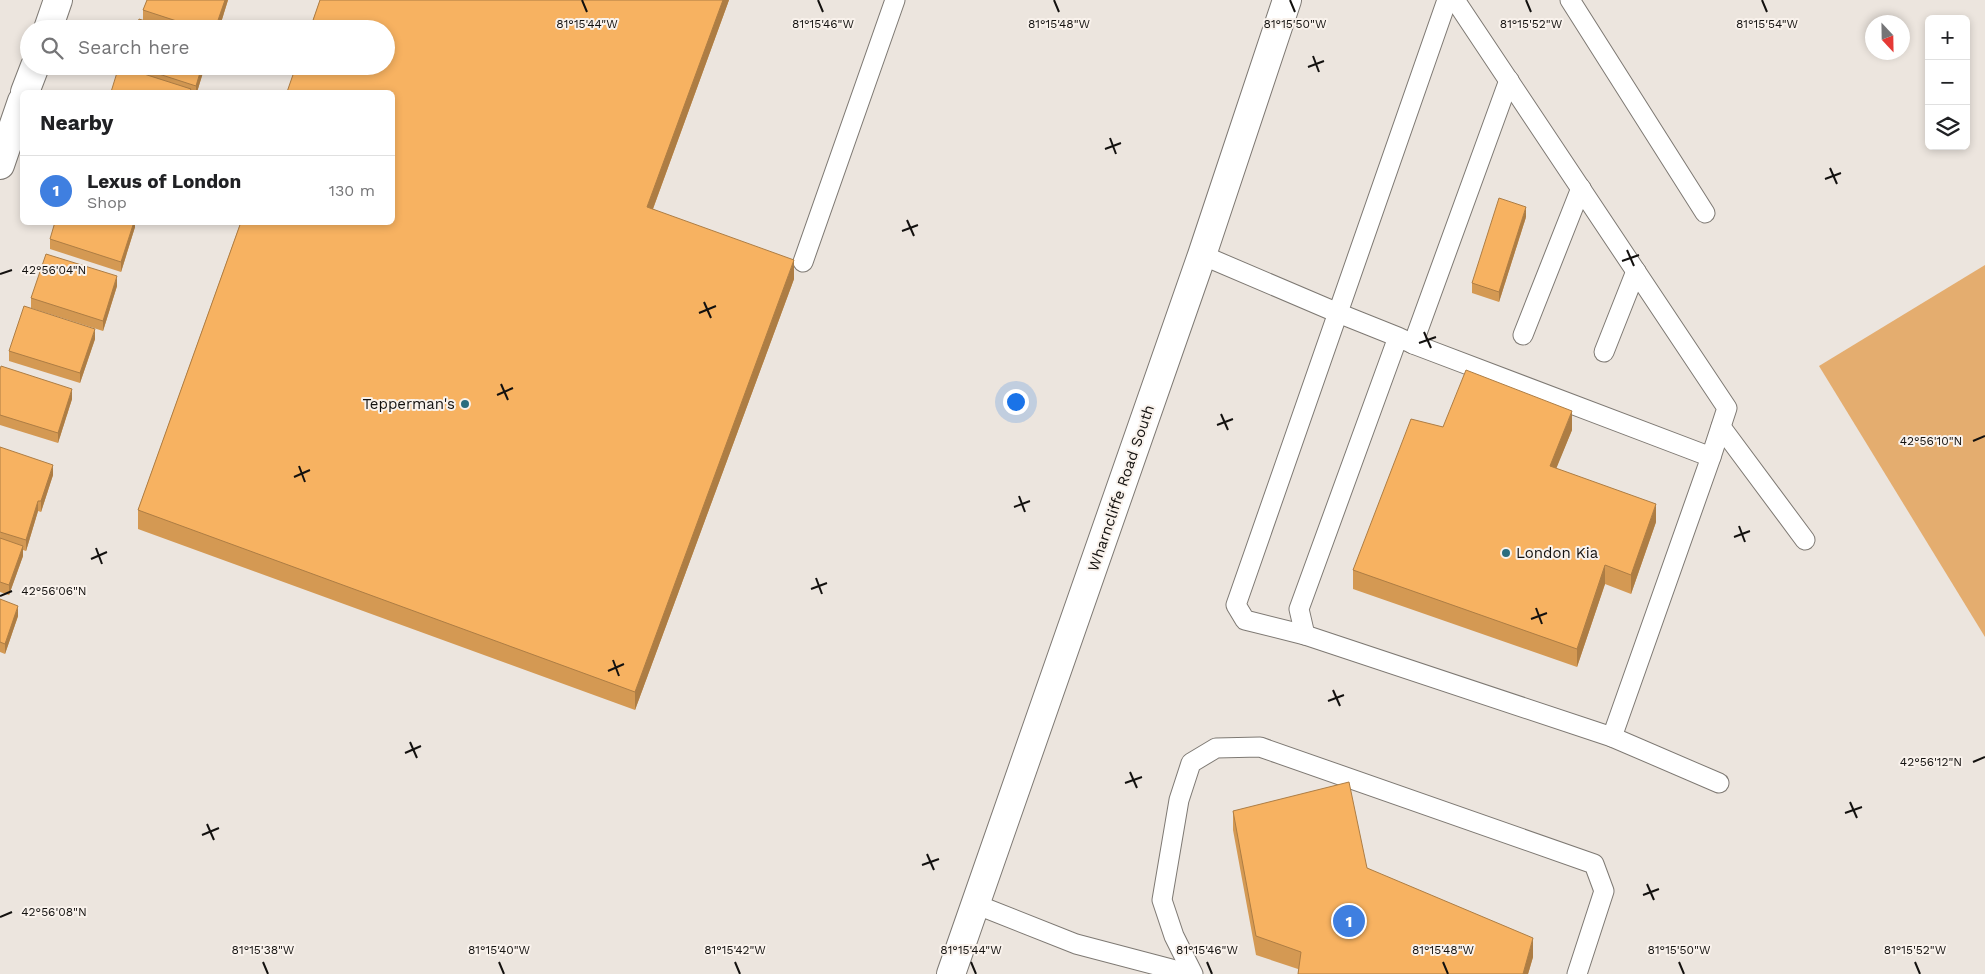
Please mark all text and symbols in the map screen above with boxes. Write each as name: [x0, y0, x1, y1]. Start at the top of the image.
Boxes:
north arrow: [1865, 15, 1910, 60]
map controls: [1925, 15, 1970, 150]
button: +: [1925, 15, 1970, 60]
text: 81°15'44"W: [556, 17, 618, 31]
text: 81°15'46"W: [792, 17, 854, 31]
text: 81°15'48"W: [1028, 17, 1090, 31]
text: 81°15'50"W: [1264, 17, 1327, 31]
text: 81°15'52"W: [1500, 17, 1563, 31]
text: 81°15'54"W: [1736, 17, 1799, 31]
search box: [20, 20, 395, 75]
icon: search: [38, 34, 66, 62]
text: Search here: [78, 36, 189, 59]
button: −: [1925, 60, 1970, 105]
button: layers: [1925, 105, 1970, 150]
text: Nearby: [40, 110, 113, 135]
text: Lexus of London: [87, 170, 241, 193]
text: 1: [53, 181, 59, 200]
text: 130 m: [329, 181, 375, 200]
text: Shop: [87, 193, 127, 212]
text: 42°56'04"N: [22, 263, 86, 277]
your location: [1003, 389, 1029, 415]
place label: Tepperman's: [362, 395, 455, 413]
marker: Tepperman's: [459, 398, 471, 410]
street label: Wharncliffe Road South: [1084, 402, 1158, 574]
text: 42°56'10"N: [1900, 434, 1962, 448]
place label: London Kia: [1516, 544, 1599, 562]
marker: London Kia: [1500, 547, 1512, 559]
text: 42°56'06"N: [21, 584, 87, 598]
text: 42°56'12"N: [1900, 755, 1962, 769]
pin: 1: [1333, 902, 1365, 940]
text: 42°56'08"N: [21, 905, 87, 919]
text: 81°15'38"W: [232, 943, 295, 957]
text: 81°15'40"W: [468, 943, 531, 957]
text: 81°15'42"W: [704, 943, 766, 957]
text: 81°15'44"W: [940, 943, 1002, 957]
text: 81°15'46"W: [1176, 943, 1238, 957]
text: 81°15'48"W: [1412, 943, 1474, 957]
text: 81°15'50"W: [1648, 943, 1711, 957]
text: 81°15'52"W: [1884, 943, 1947, 957]

